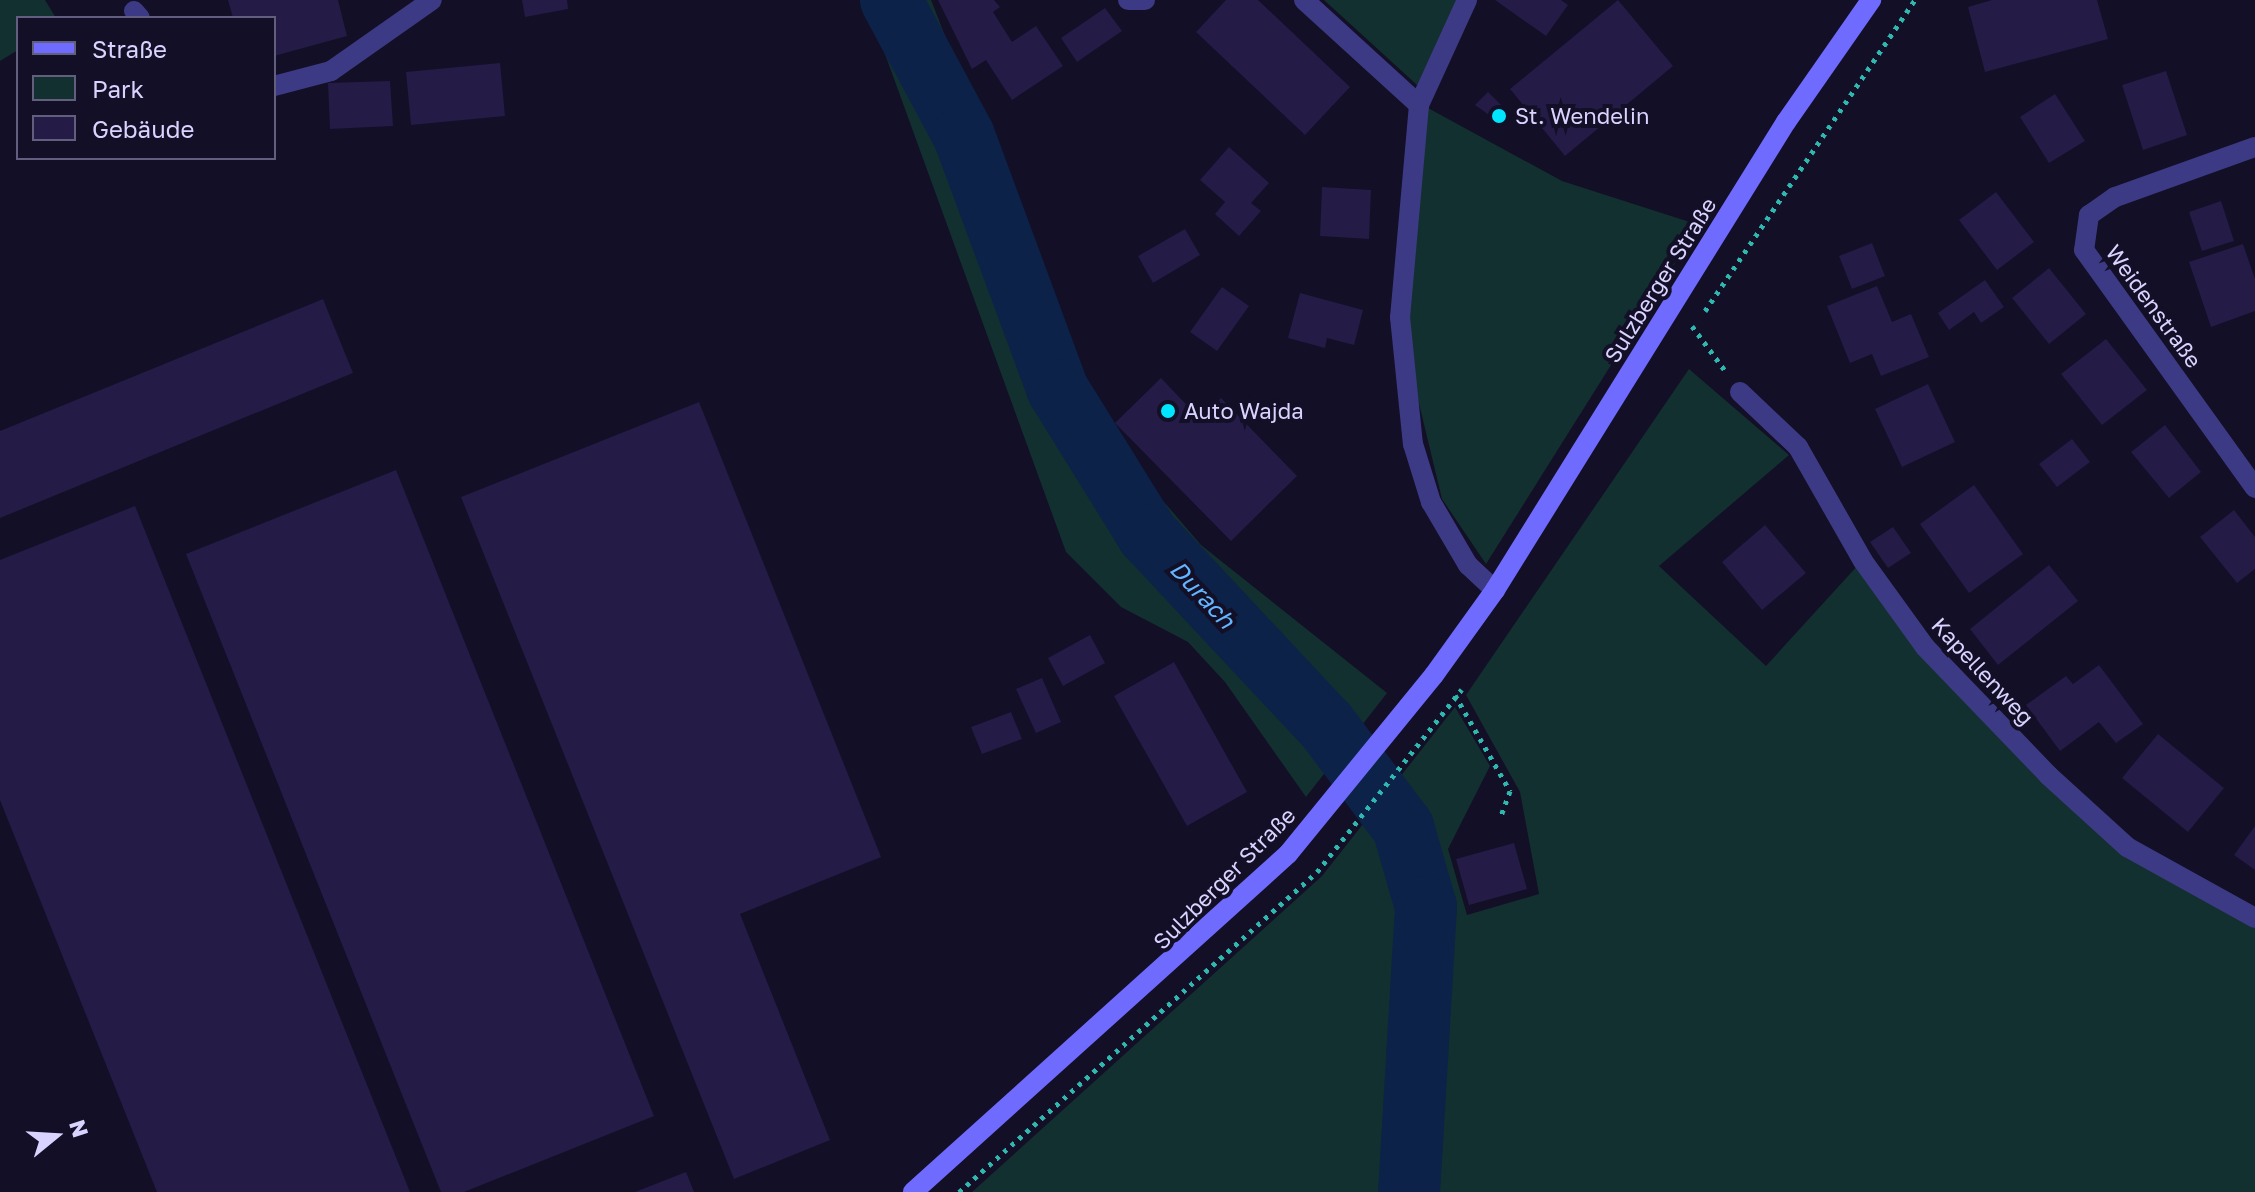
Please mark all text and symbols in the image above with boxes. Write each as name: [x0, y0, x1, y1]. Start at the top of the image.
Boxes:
legend: [16, 16, 276, 160]
text: Straße: [92, 34, 167, 63]
text: Park: [92, 74, 144, 103]
place label: St. Wendelin: [1515, 103, 1649, 129]
marker: St. Wendelin: [1490, 107, 1508, 125]
text: Gebäude: [92, 114, 194, 143]
street label: Sulzberger Straße: [1599, 193, 1721, 367]
street label: Weidenstraße: [2101, 239, 2207, 373]
place label: Auto Wajda: [1184, 398, 1304, 424]
marker: Auto Wajda: [1159, 402, 1177, 420]
water label: Durach: [1165, 554, 1241, 634]
street label: Kapellenweg: [1926, 612, 2040, 730]
street label: Sulzberger Straße: [1148, 802, 1300, 954]
north arrow: [16, 1096, 96, 1176]
text: N: [64, 1116, 95, 1141]

